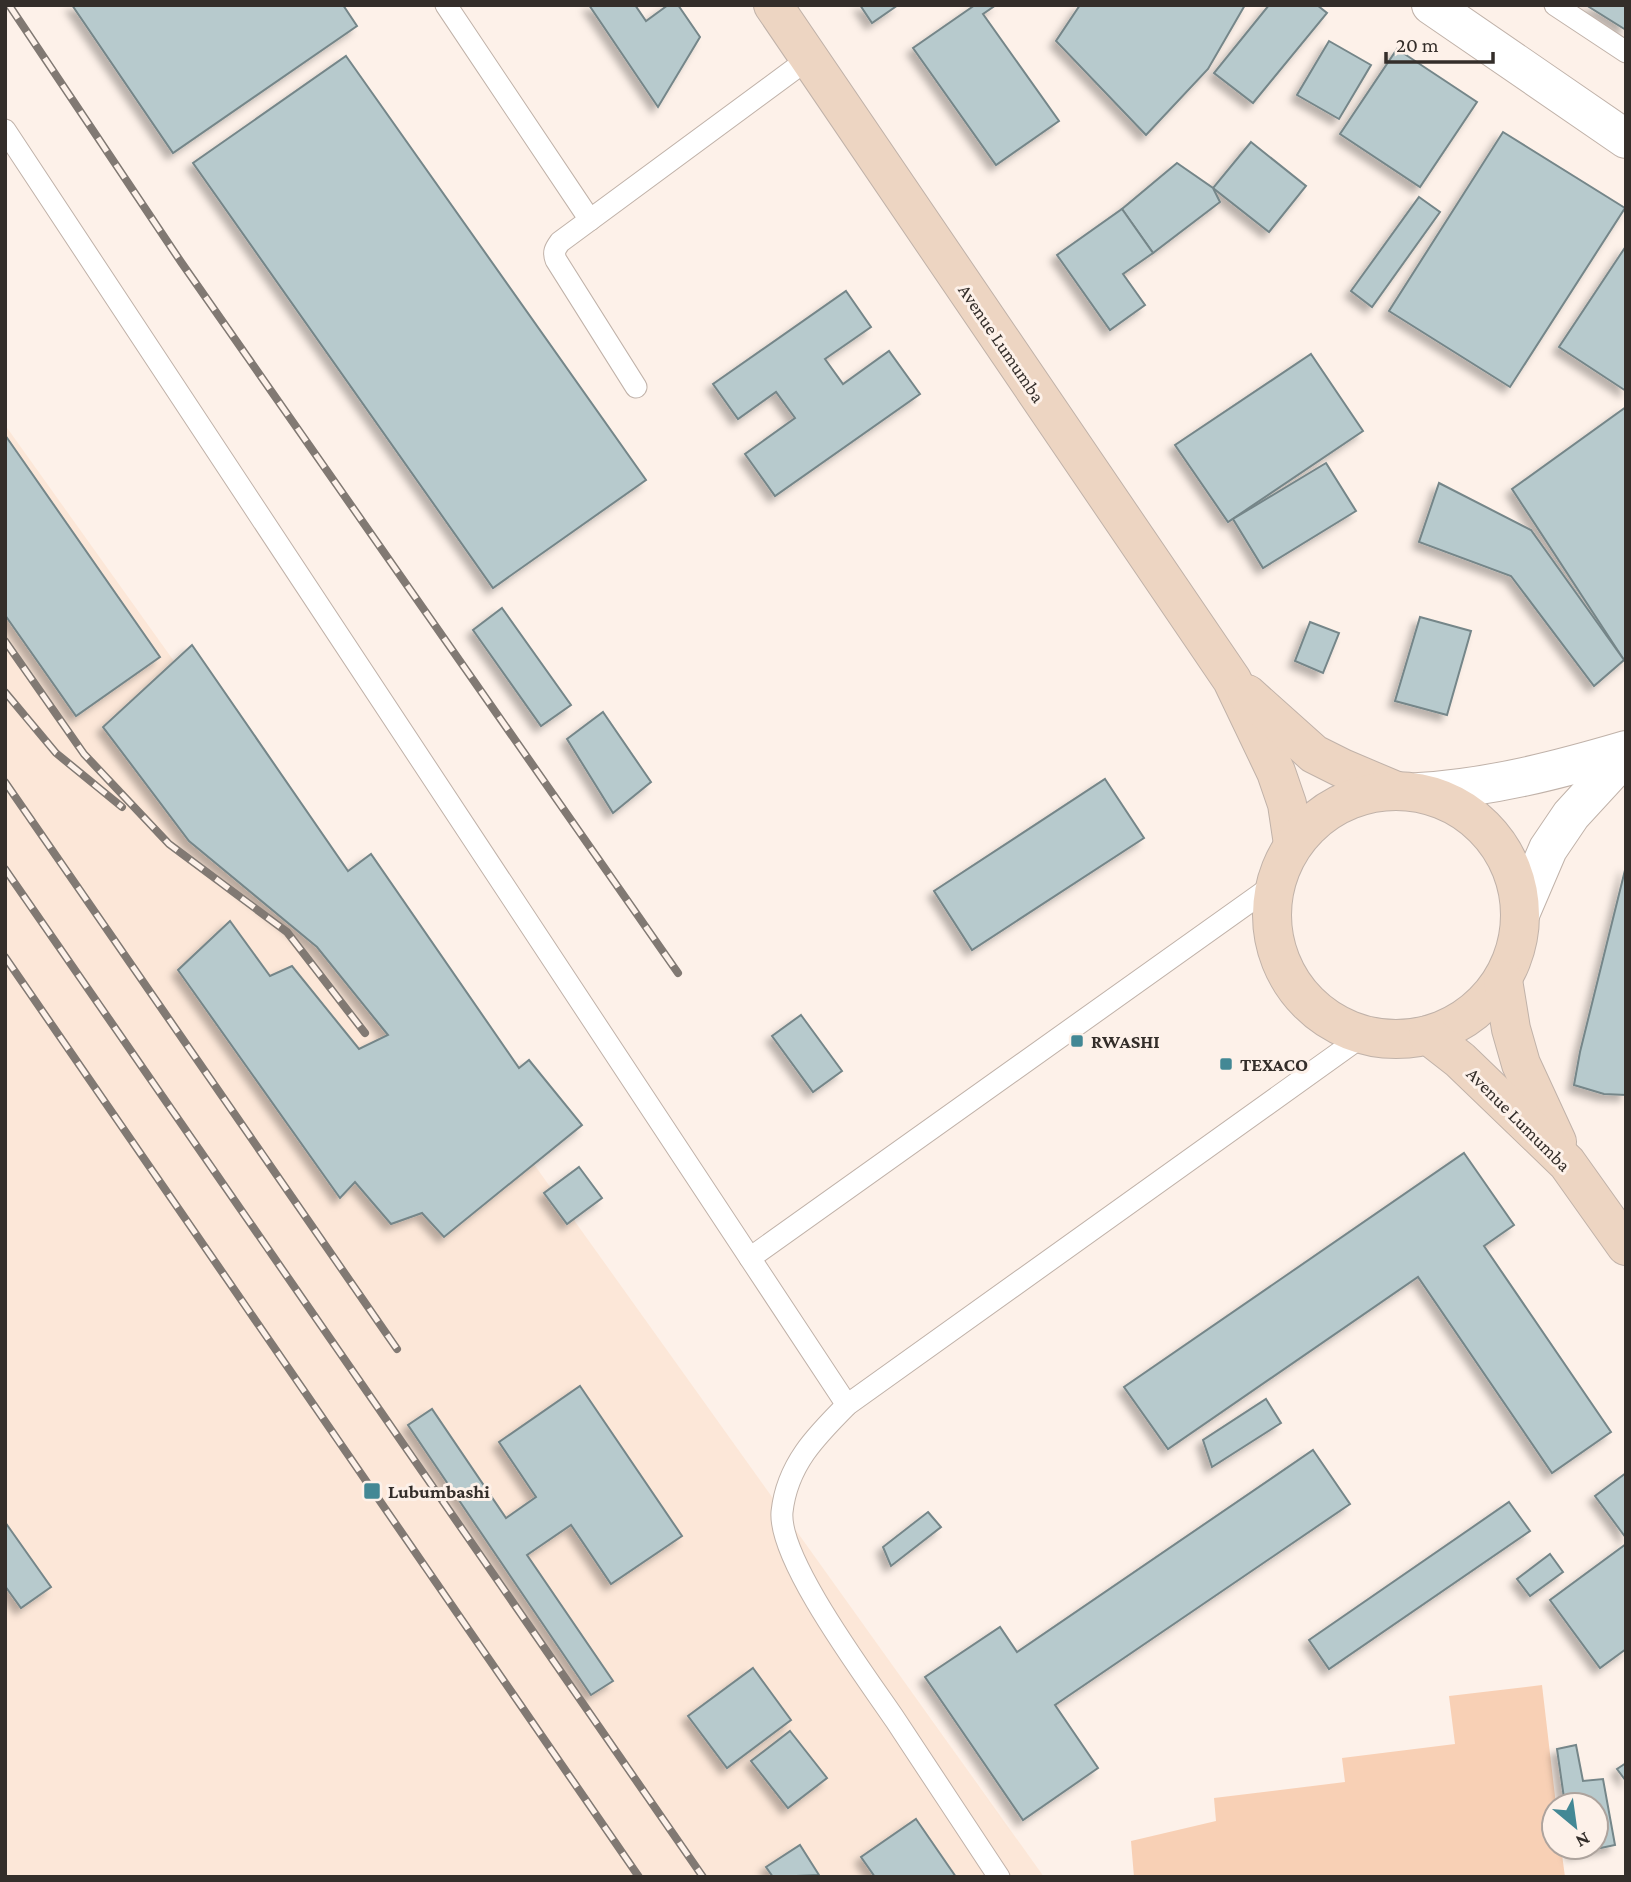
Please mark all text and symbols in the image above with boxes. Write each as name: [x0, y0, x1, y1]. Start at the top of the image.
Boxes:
scale bar: [1386, 21, 1493, 65]
text: 20 m: [1396, 33, 1439, 57]
street label: Avenue Lumumba: [954, 280, 1049, 407]
place label: RWASHI: [1091, 1031, 1160, 1052]
marker: RWASHI: [1069, 1033, 1085, 1049]
place label: TEXACO: [1240, 1054, 1308, 1075]
marker: TEXACO: [1218, 1056, 1234, 1072]
street label: Avenue Lumumba: [1462, 1063, 1575, 1176]
marker: Lubumbashi: [362, 1481, 382, 1501]
place label: Lubumbashi: [388, 1481, 490, 1502]
north arrow: [1540, 1791, 1610, 1861]
text: N: [1572, 1828, 1594, 1853]

